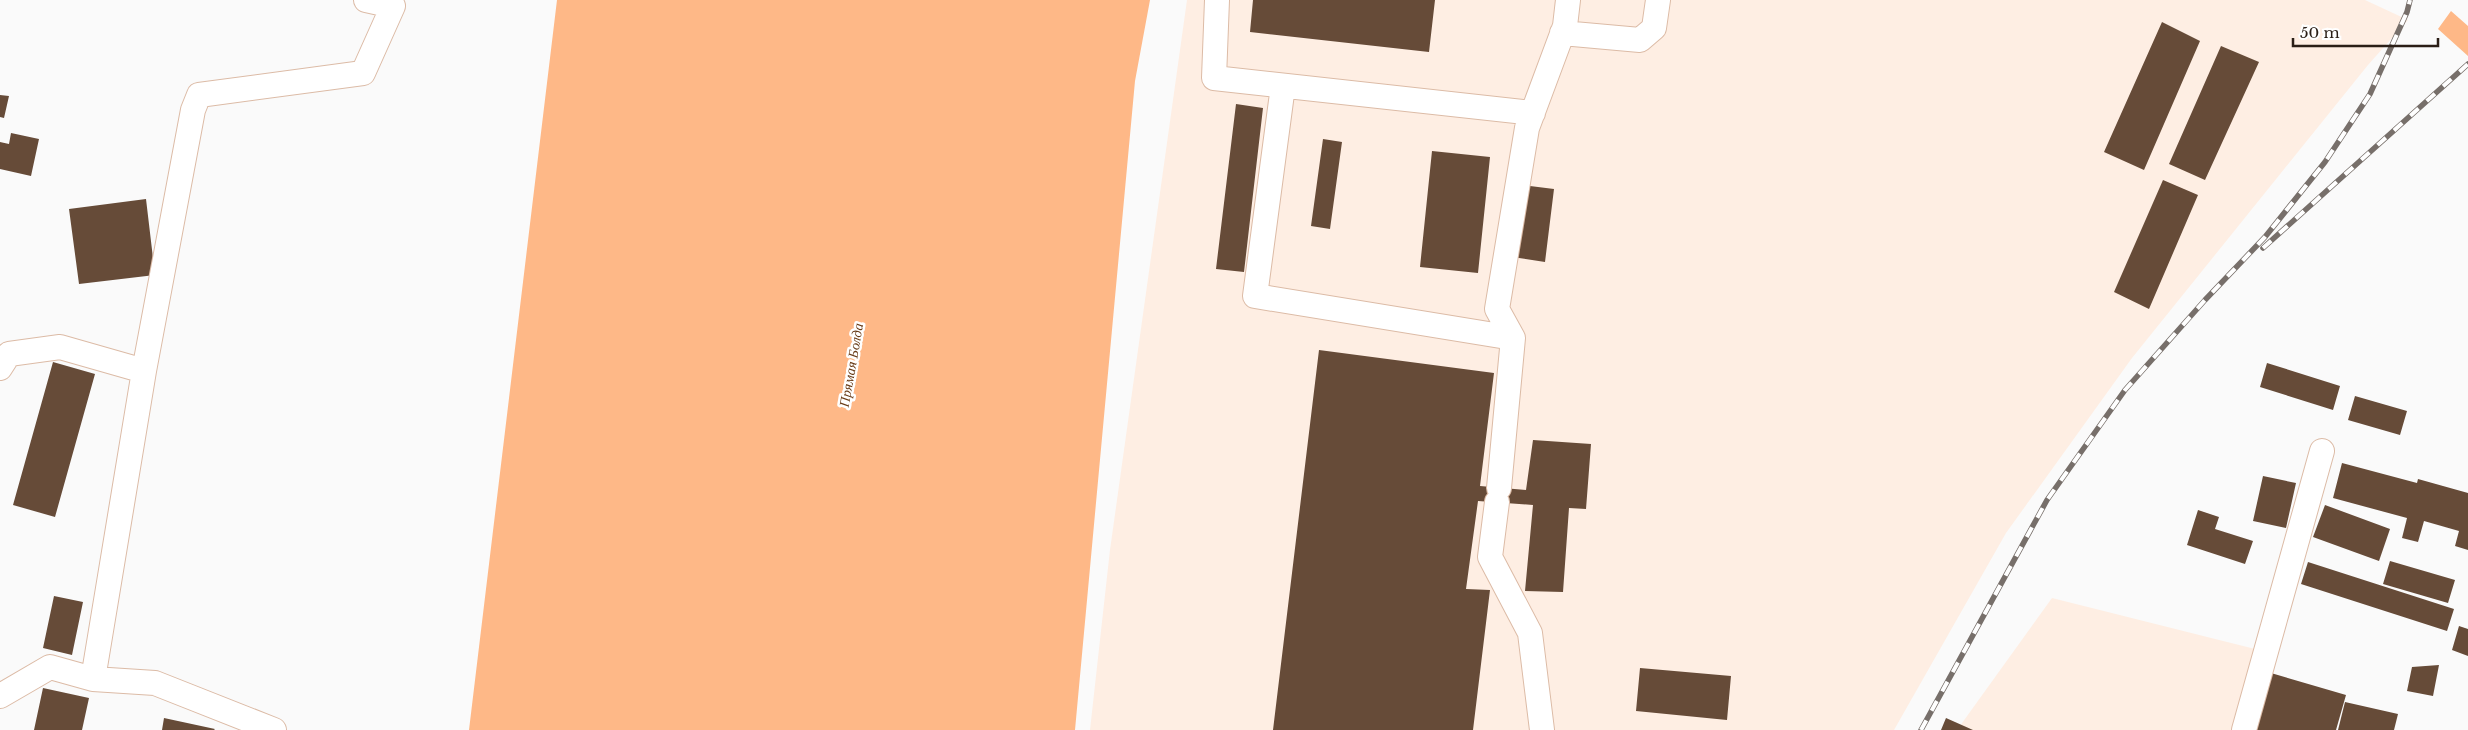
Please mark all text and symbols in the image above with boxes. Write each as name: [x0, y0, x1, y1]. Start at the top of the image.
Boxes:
scale bar: [2293, 15, 2438, 47]
text: 50 m: [2300, 23, 2340, 42]
water label: Прямая Болда: [835, 322, 867, 409]

